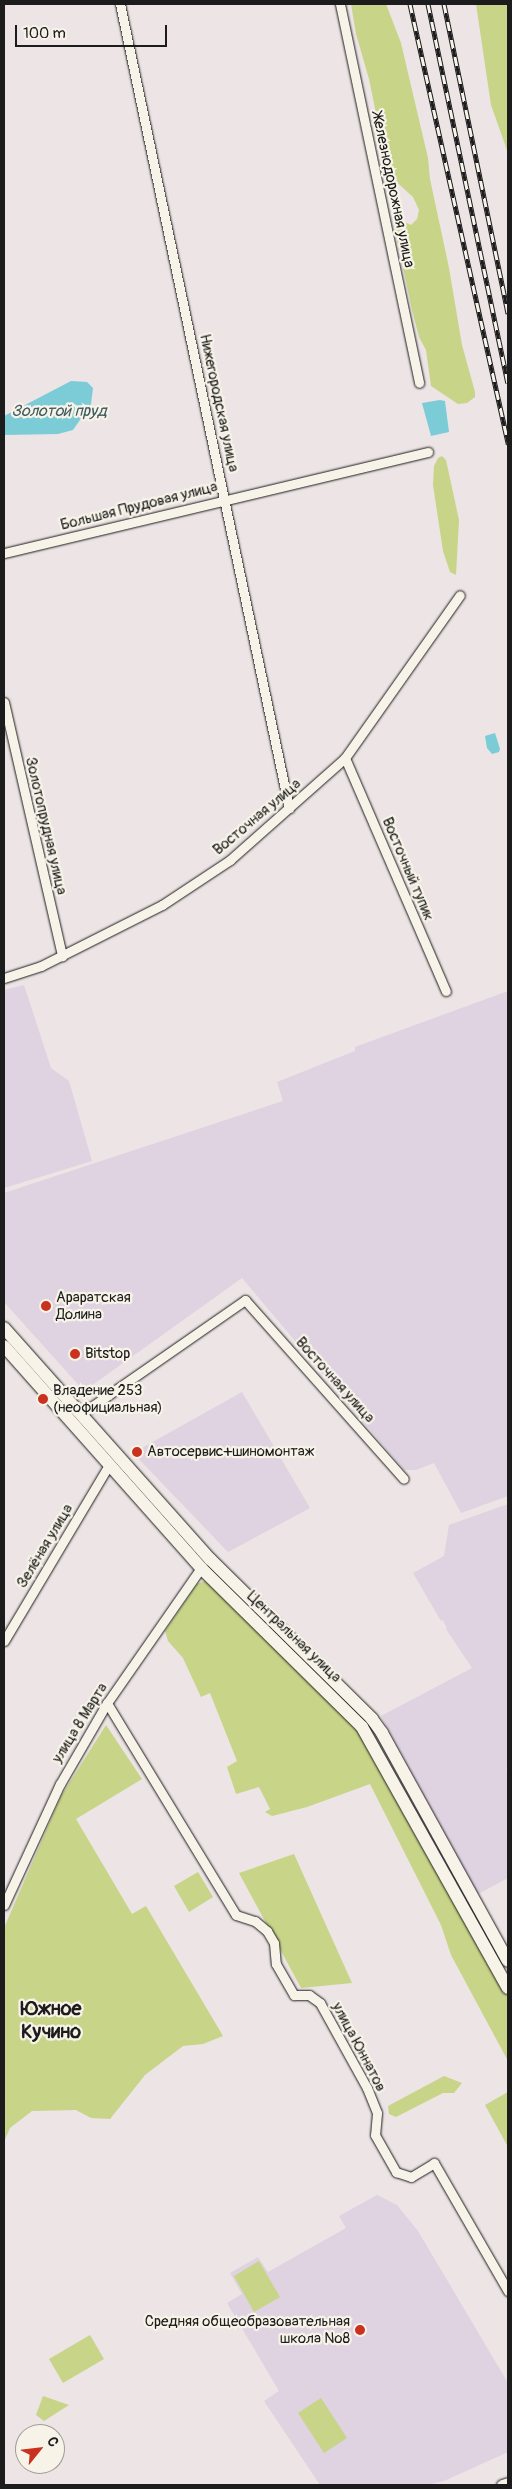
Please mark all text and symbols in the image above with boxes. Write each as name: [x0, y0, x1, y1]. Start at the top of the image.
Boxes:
scale bar: [18, 15, 170, 47]
text: 100 m: [23, 24, 66, 43]
street label: Железнодорожная улица: [368, 111, 418, 269]
street label: Нижегородская улица: [196, 332, 242, 474]
water label: Золотой пруд: [11, 401, 107, 421]
street label: Большая Прудовая улица: [59, 478, 219, 534]
street label: Золотопрудная улица: [21, 755, 71, 897]
street label: Восточная улица: [209, 775, 305, 859]
street label: Восточный тупик: [378, 815, 438, 923]
place label: Араратская Долина: [56, 1288, 131, 1323]
marker: Араратская Долина: [40, 1300, 52, 1312]
street label: Восточная улица: [292, 1333, 378, 1427]
place label: Bitstop: [85, 1345, 130, 1363]
marker: Bitstop: [69, 1348, 81, 1360]
place label: Владение 253 (неофициальная): [53, 1381, 163, 1416]
marker: Владение 253 (неофициальная): [37, 1393, 49, 1405]
place label: Автосервис+шиномонтаж: [147, 1443, 314, 1461]
marker: Автосервис+шиномонтаж: [131, 1446, 143, 1458]
street label: Зелёная улица: [13, 1501, 77, 1591]
street label: Центральная улица: [243, 1587, 345, 1687]
street label: улица 8 Марта: [48, 1680, 112, 1766]
district label: Южное Кучино: [21, 1997, 81, 2044]
street label: улица Юннатов: [328, 1999, 390, 2095]
place label: Средняя общеобразовательная школа №8: [145, 2312, 350, 2347]
marker: Средняя общеобразовательная школа №8: [354, 2324, 366, 2336]
north arrow: [15, 2424, 65, 2474]
text: С: [43, 2434, 62, 2450]

